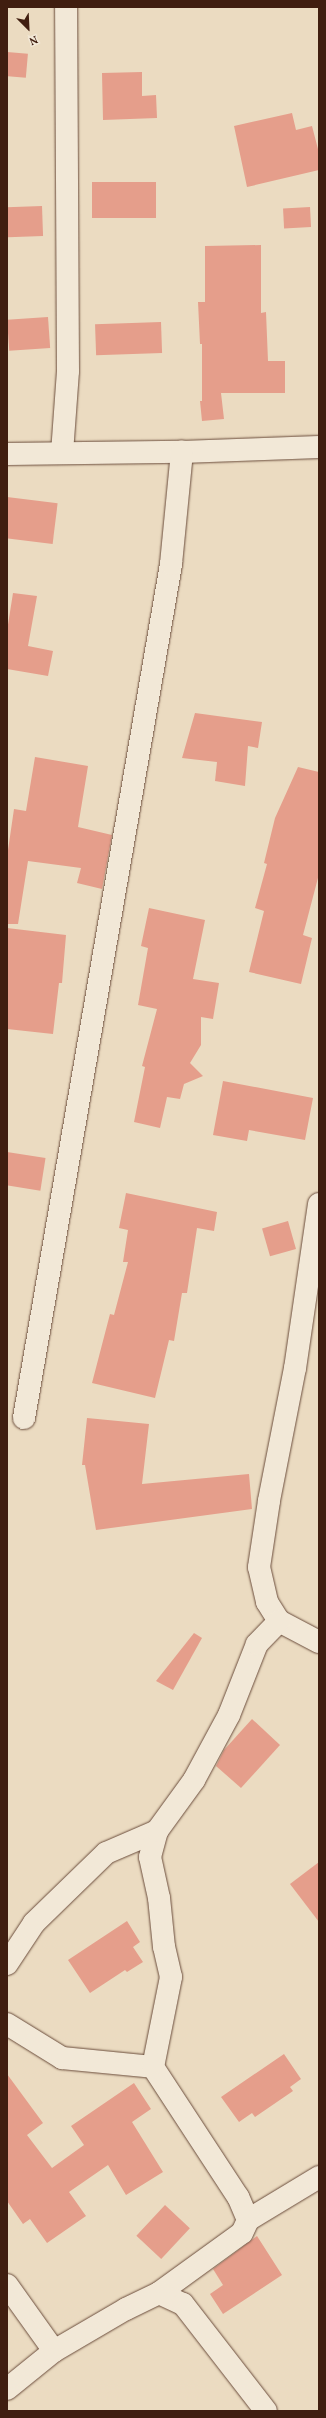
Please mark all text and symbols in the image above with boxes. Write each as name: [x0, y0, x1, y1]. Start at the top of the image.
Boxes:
north arrow: [8, 8, 48, 48]
text: N: [26, 31, 40, 48]

